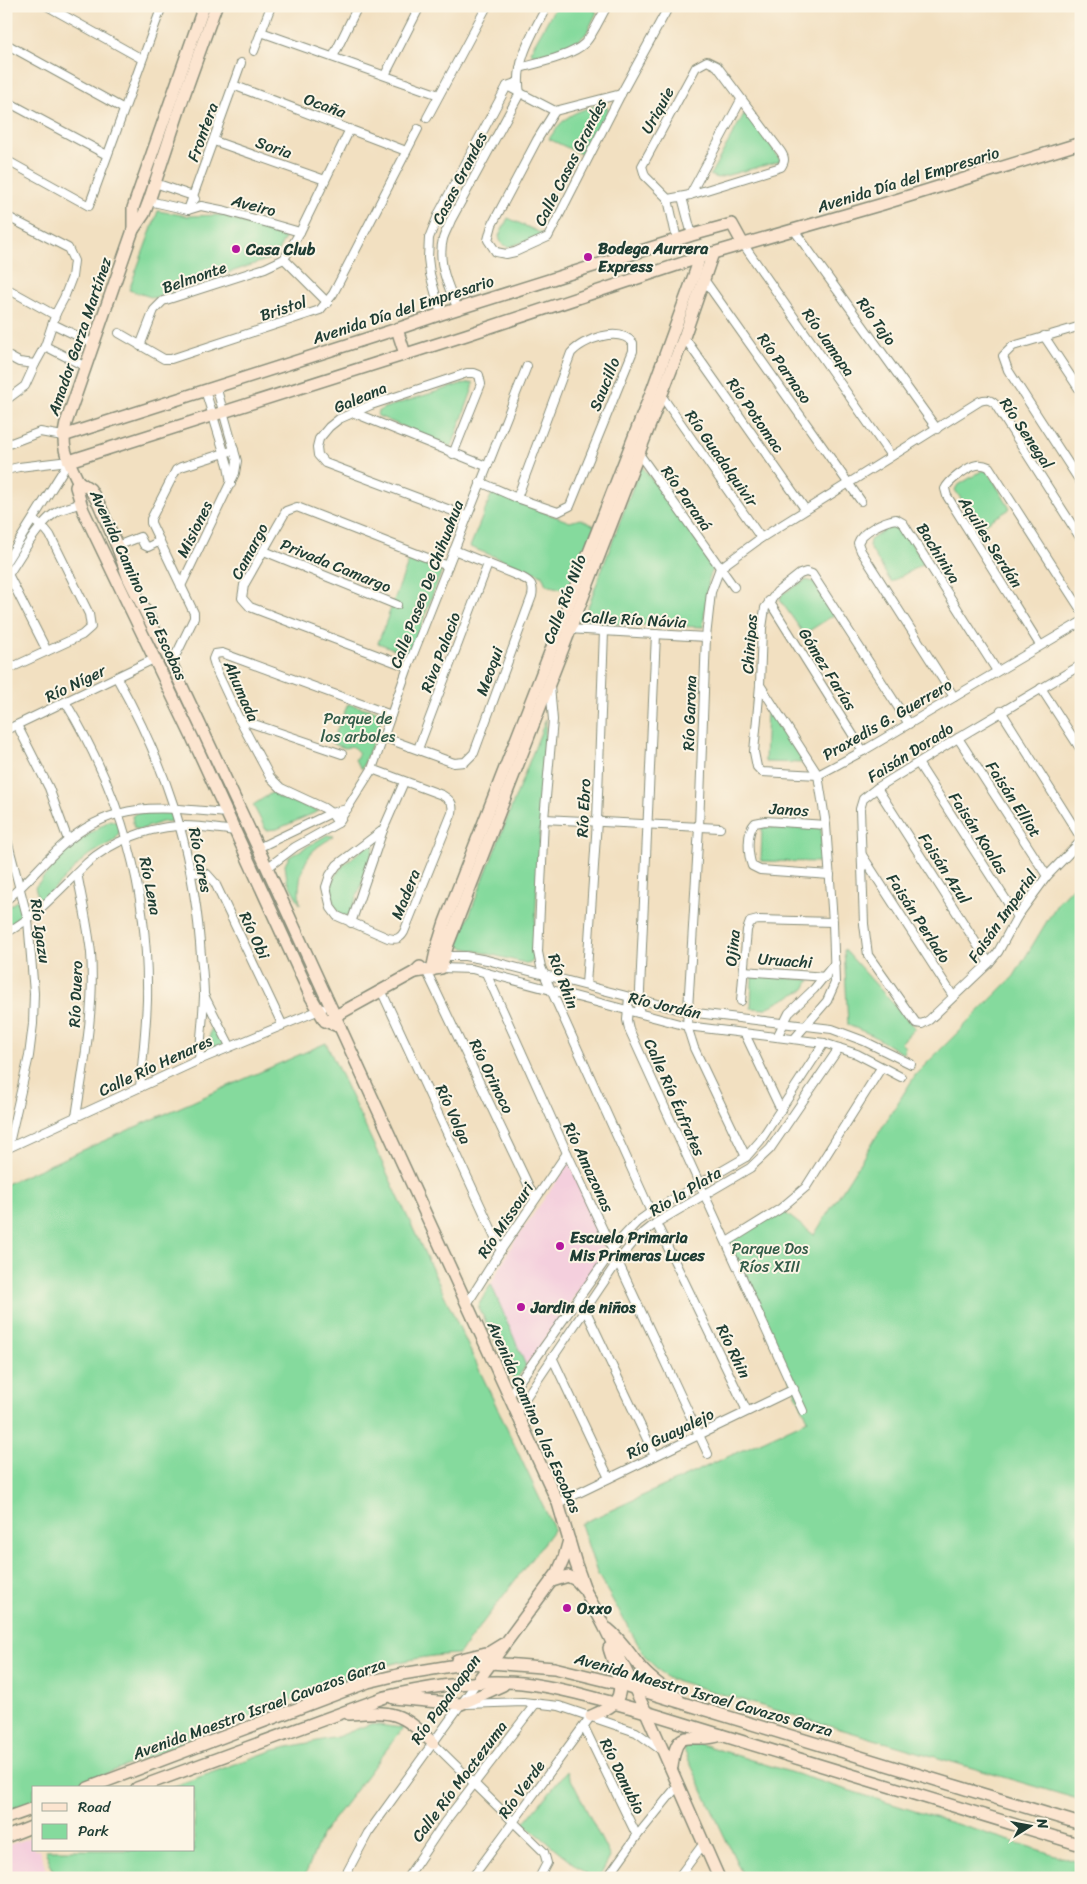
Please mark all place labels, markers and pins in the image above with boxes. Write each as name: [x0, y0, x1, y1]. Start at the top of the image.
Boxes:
place label: Bodega Aurrera Express: [598, 234, 709, 281]
place label: Casa Club: [245, 235, 316, 264]
marker: Casa Club: [230, 243, 242, 255]
marker: Bodega Aurrera Express: [582, 251, 594, 263]
place label: Escuela Primaria Mis Primeras Luces: [569, 1223, 705, 1270]
marker: Escuela Primaria Mis Primeras Luces: [554, 1240, 566, 1252]
place label: Jardin de niños: [530, 1293, 636, 1322]
marker: Jardin de niños: [515, 1301, 527, 1313]
place label: Oxxo: [576, 1594, 613, 1623]
marker: Oxxo: [561, 1602, 573, 1614]

